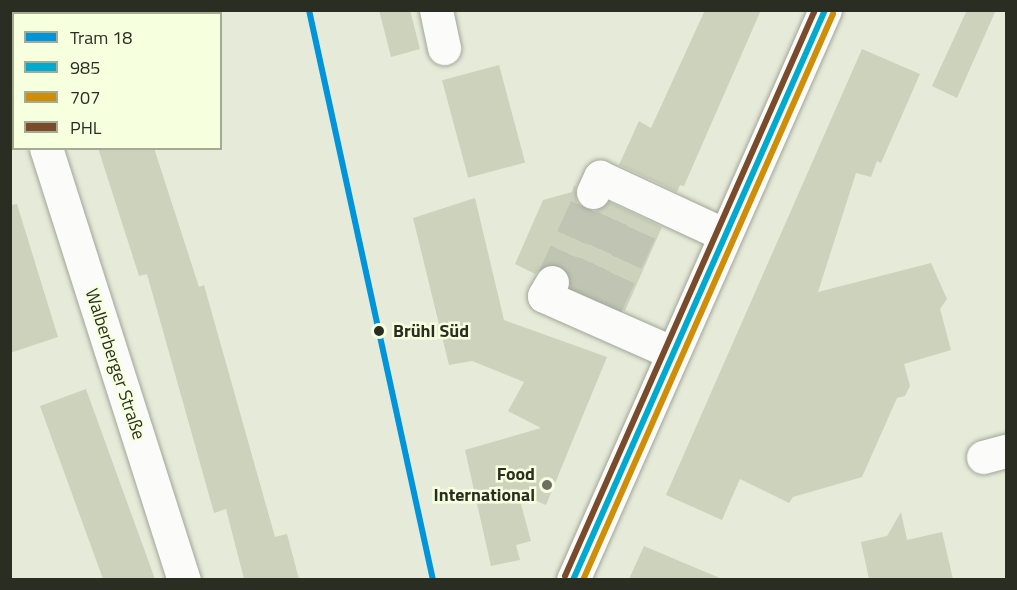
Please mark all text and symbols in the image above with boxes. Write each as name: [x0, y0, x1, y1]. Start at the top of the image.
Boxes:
legend: [12, 12, 222, 150]
text: Tram 18: [70, 24, 132, 51]
text: 985: [70, 54, 100, 81]
text: 707: [70, 84, 100, 111]
text: PHL: [70, 114, 101, 141]
street label: Walberberger Straße: [80, 286, 150, 442]
place label: Brühl Süd: [393, 320, 469, 342]
marker: Brühl Süd: [370, 322, 388, 340]
place label: Food International: [434, 464, 535, 506]
marker: Food International: [540, 478, 554, 492]

